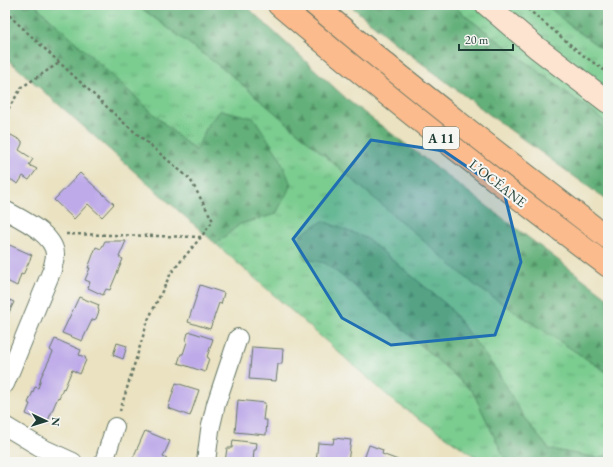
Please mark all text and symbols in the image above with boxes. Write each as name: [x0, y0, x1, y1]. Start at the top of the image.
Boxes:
scale bar: [459, 26, 513, 52]
text: 20 m: [465, 32, 489, 48]
road number: A 11: [423, 127, 459, 149]
street label: L’OCÉANE: [466, 155, 530, 211]
north arrow: [26, 401, 66, 441]
text: N: [49, 417, 63, 427]

